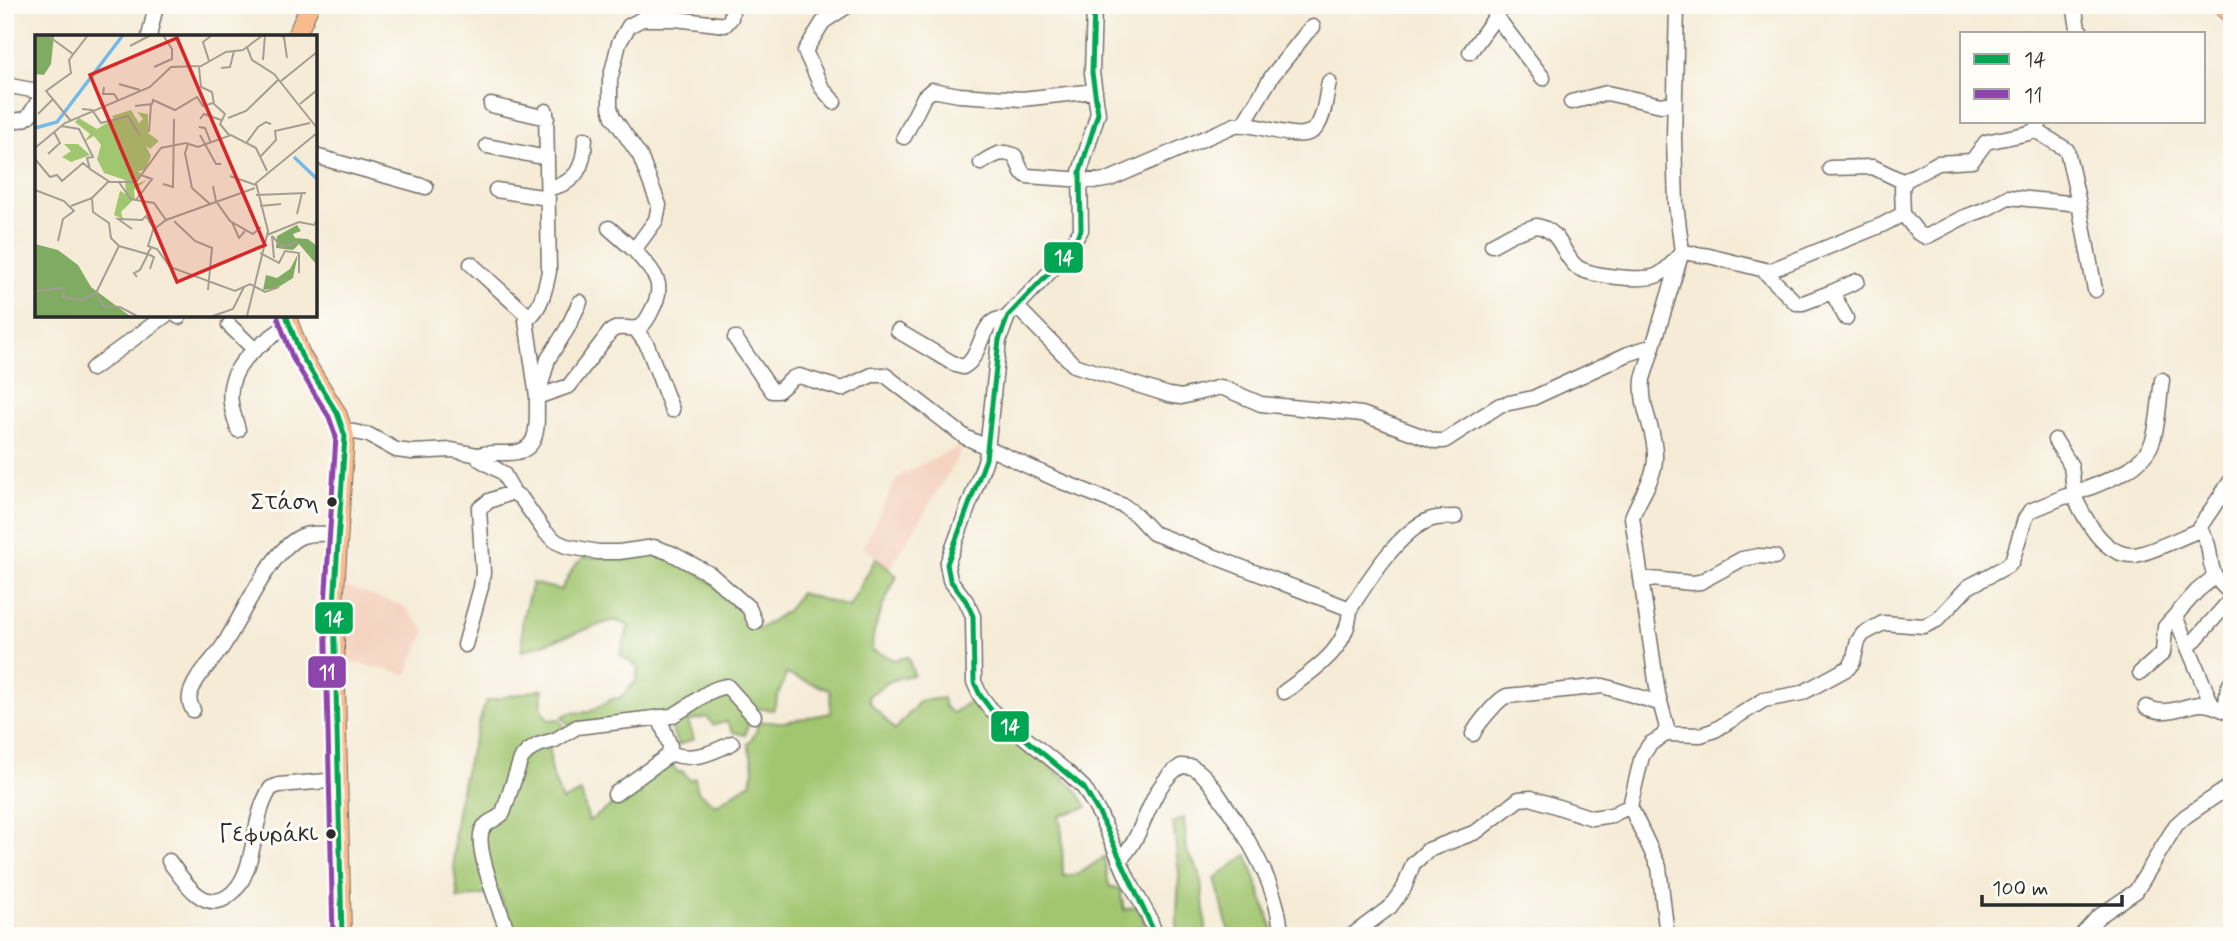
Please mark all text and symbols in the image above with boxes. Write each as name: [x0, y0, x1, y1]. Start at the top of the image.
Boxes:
legend: [1960, 32, 2206, 122]
inset map: [35, 35, 317, 317]
text: 14: [2024, 46, 2046, 74]
text: 11: [2024, 82, 2042, 110]
line badge: 14: [1043, 241, 1084, 274]
text: 14: [1054, 246, 1074, 271]
place label: Στάση: [251, 487, 319, 518]
marker: Στάση: [325, 495, 339, 509]
line badge: 14: [314, 601, 354, 635]
text: 14: [324, 607, 344, 632]
line badge: 11: [307, 655, 347, 689]
text: 11: [319, 661, 335, 686]
line badge: 14: [990, 710, 1030, 743]
text: 14: [1000, 715, 1020, 740]
place label: Γεφυράκι: [219, 819, 318, 850]
marker: Γεφυράκι: [324, 827, 338, 841]
scale bar: [1982, 864, 2122, 908]
text: 100 m: [1992, 875, 2048, 903]

